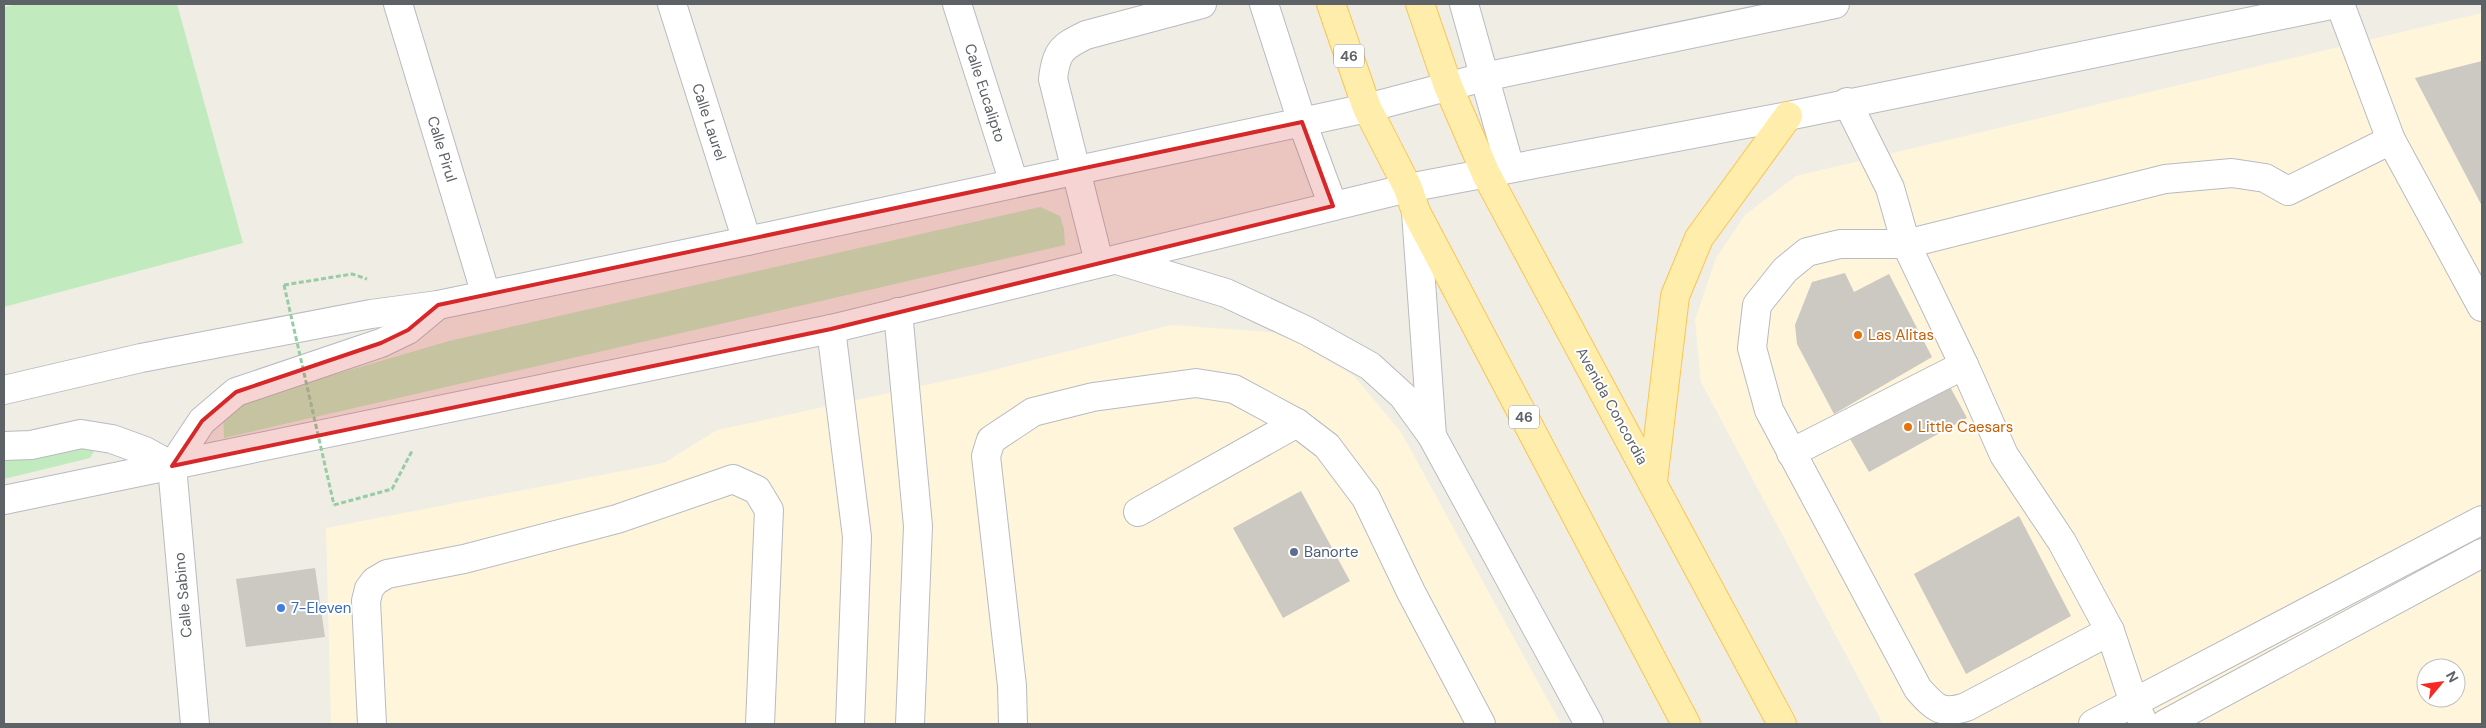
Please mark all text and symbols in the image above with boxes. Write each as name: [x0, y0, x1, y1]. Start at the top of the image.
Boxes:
street label: Calle Eucalipto: [960, 41, 1010, 145]
road number: 46: [1334, 44, 1364, 68]
street label: Calle Laurel: [687, 81, 731, 163]
street label: Calle Pirul: [423, 114, 461, 184]
place label: Las Alitas: [1868, 325, 1934, 345]
marker: Las Alitas: [1852, 329, 1864, 341]
street label: Avenida Concordia: [1571, 344, 1653, 468]
road number: 46: [1509, 406, 1539, 428]
place label: Little Caesars: [1918, 417, 2013, 437]
marker: Little Caesars: [1902, 421, 1914, 433]
place label: Banorte: [1304, 542, 1358, 562]
marker: Banorte: [1288, 546, 1300, 558]
street label: Calle Sabino: [169, 551, 197, 638]
place label: 7-Eleven: [291, 598, 351, 618]
marker: 7-Eleven: [275, 602, 287, 614]
north arrow: [2416, 658, 2466, 708]
text: N: [2442, 668, 2463, 686]

